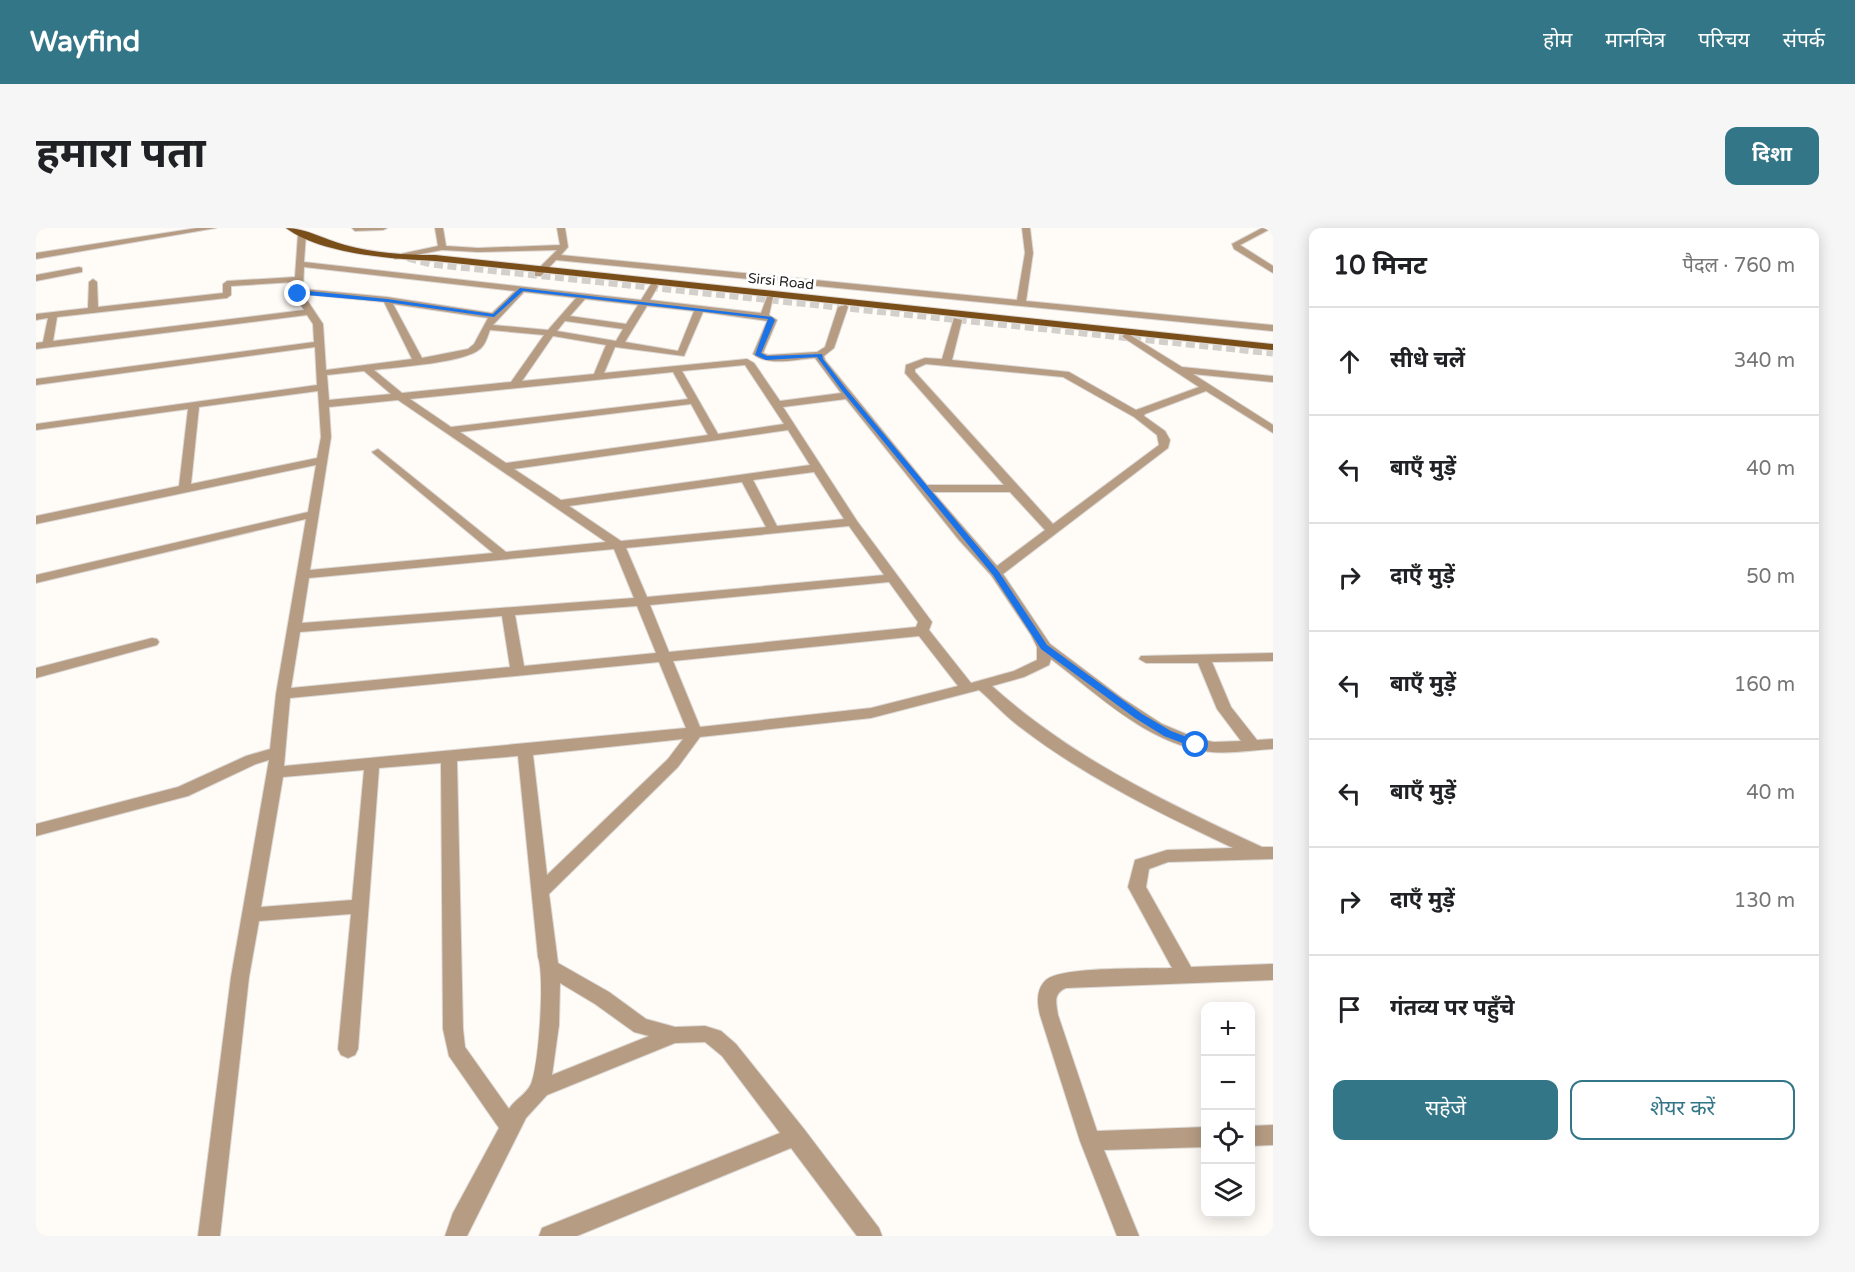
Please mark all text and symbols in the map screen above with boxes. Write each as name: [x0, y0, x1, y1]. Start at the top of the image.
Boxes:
text: Wayfind: [30, 25, 140, 59]
text: होम: [1543, 28, 1572, 53]
text: मानचित्र: [1605, 28, 1665, 53]
text: परिचय: [1698, 28, 1750, 53]
text: संपर्क: [1783, 28, 1825, 53]
button: दिशा: [1725, 127, 1819, 185]
text: हमारा पता: [36, 128, 206, 179]
text: 10 मिनट: [1333, 250, 1427, 281]
text: पैदल · 760 m: [1683, 254, 1795, 278]
street label: Sirsi Road: [747, 270, 815, 293]
route end: [284, 280, 310, 306]
icon: ahead: [1333, 345, 1366, 378]
text: सीधे चलें: [1390, 347, 1465, 373]
text: 340 m: [1734, 349, 1795, 373]
icon: left: [1333, 453, 1366, 486]
text: बाएँ मुड़ें: [1390, 455, 1456, 481]
text: 40 m: [1746, 457, 1795, 481]
icon: right: [1333, 561, 1366, 594]
text: दाएँ मुड़ें: [1390, 563, 1455, 589]
text: 50 m: [1746, 565, 1795, 589]
icon: left: [1333, 669, 1366, 702]
text: बाएँ मुड़ें: [1390, 671, 1456, 697]
text: 160 m: [1734, 673, 1795, 697]
route start: [1182, 731, 1208, 757]
icon: left: [1333, 777, 1366, 810]
text: बाएँ मुड़ें: [1390, 779, 1456, 805]
text: 40 m: [1746, 781, 1795, 805]
icon: right: [1333, 885, 1366, 918]
text: दाएँ मुड़ें: [1390, 887, 1455, 913]
text: 130 m: [1734, 889, 1795, 913]
icon: arrive: [1333, 993, 1366, 1026]
text: गंतव्य पर पहुँचे: [1390, 995, 1515, 1021]
map controls: [1201, 1002, 1255, 1218]
button: +: [1201, 1002, 1255, 1056]
button: −: [1201, 1056, 1255, 1110]
button: सहेजें: [1333, 1080, 1558, 1140]
button: शेयर करें: [1570, 1080, 1795, 1140]
button: locate: [1201, 1110, 1255, 1164]
button: layers: [1201, 1164, 1255, 1218]

